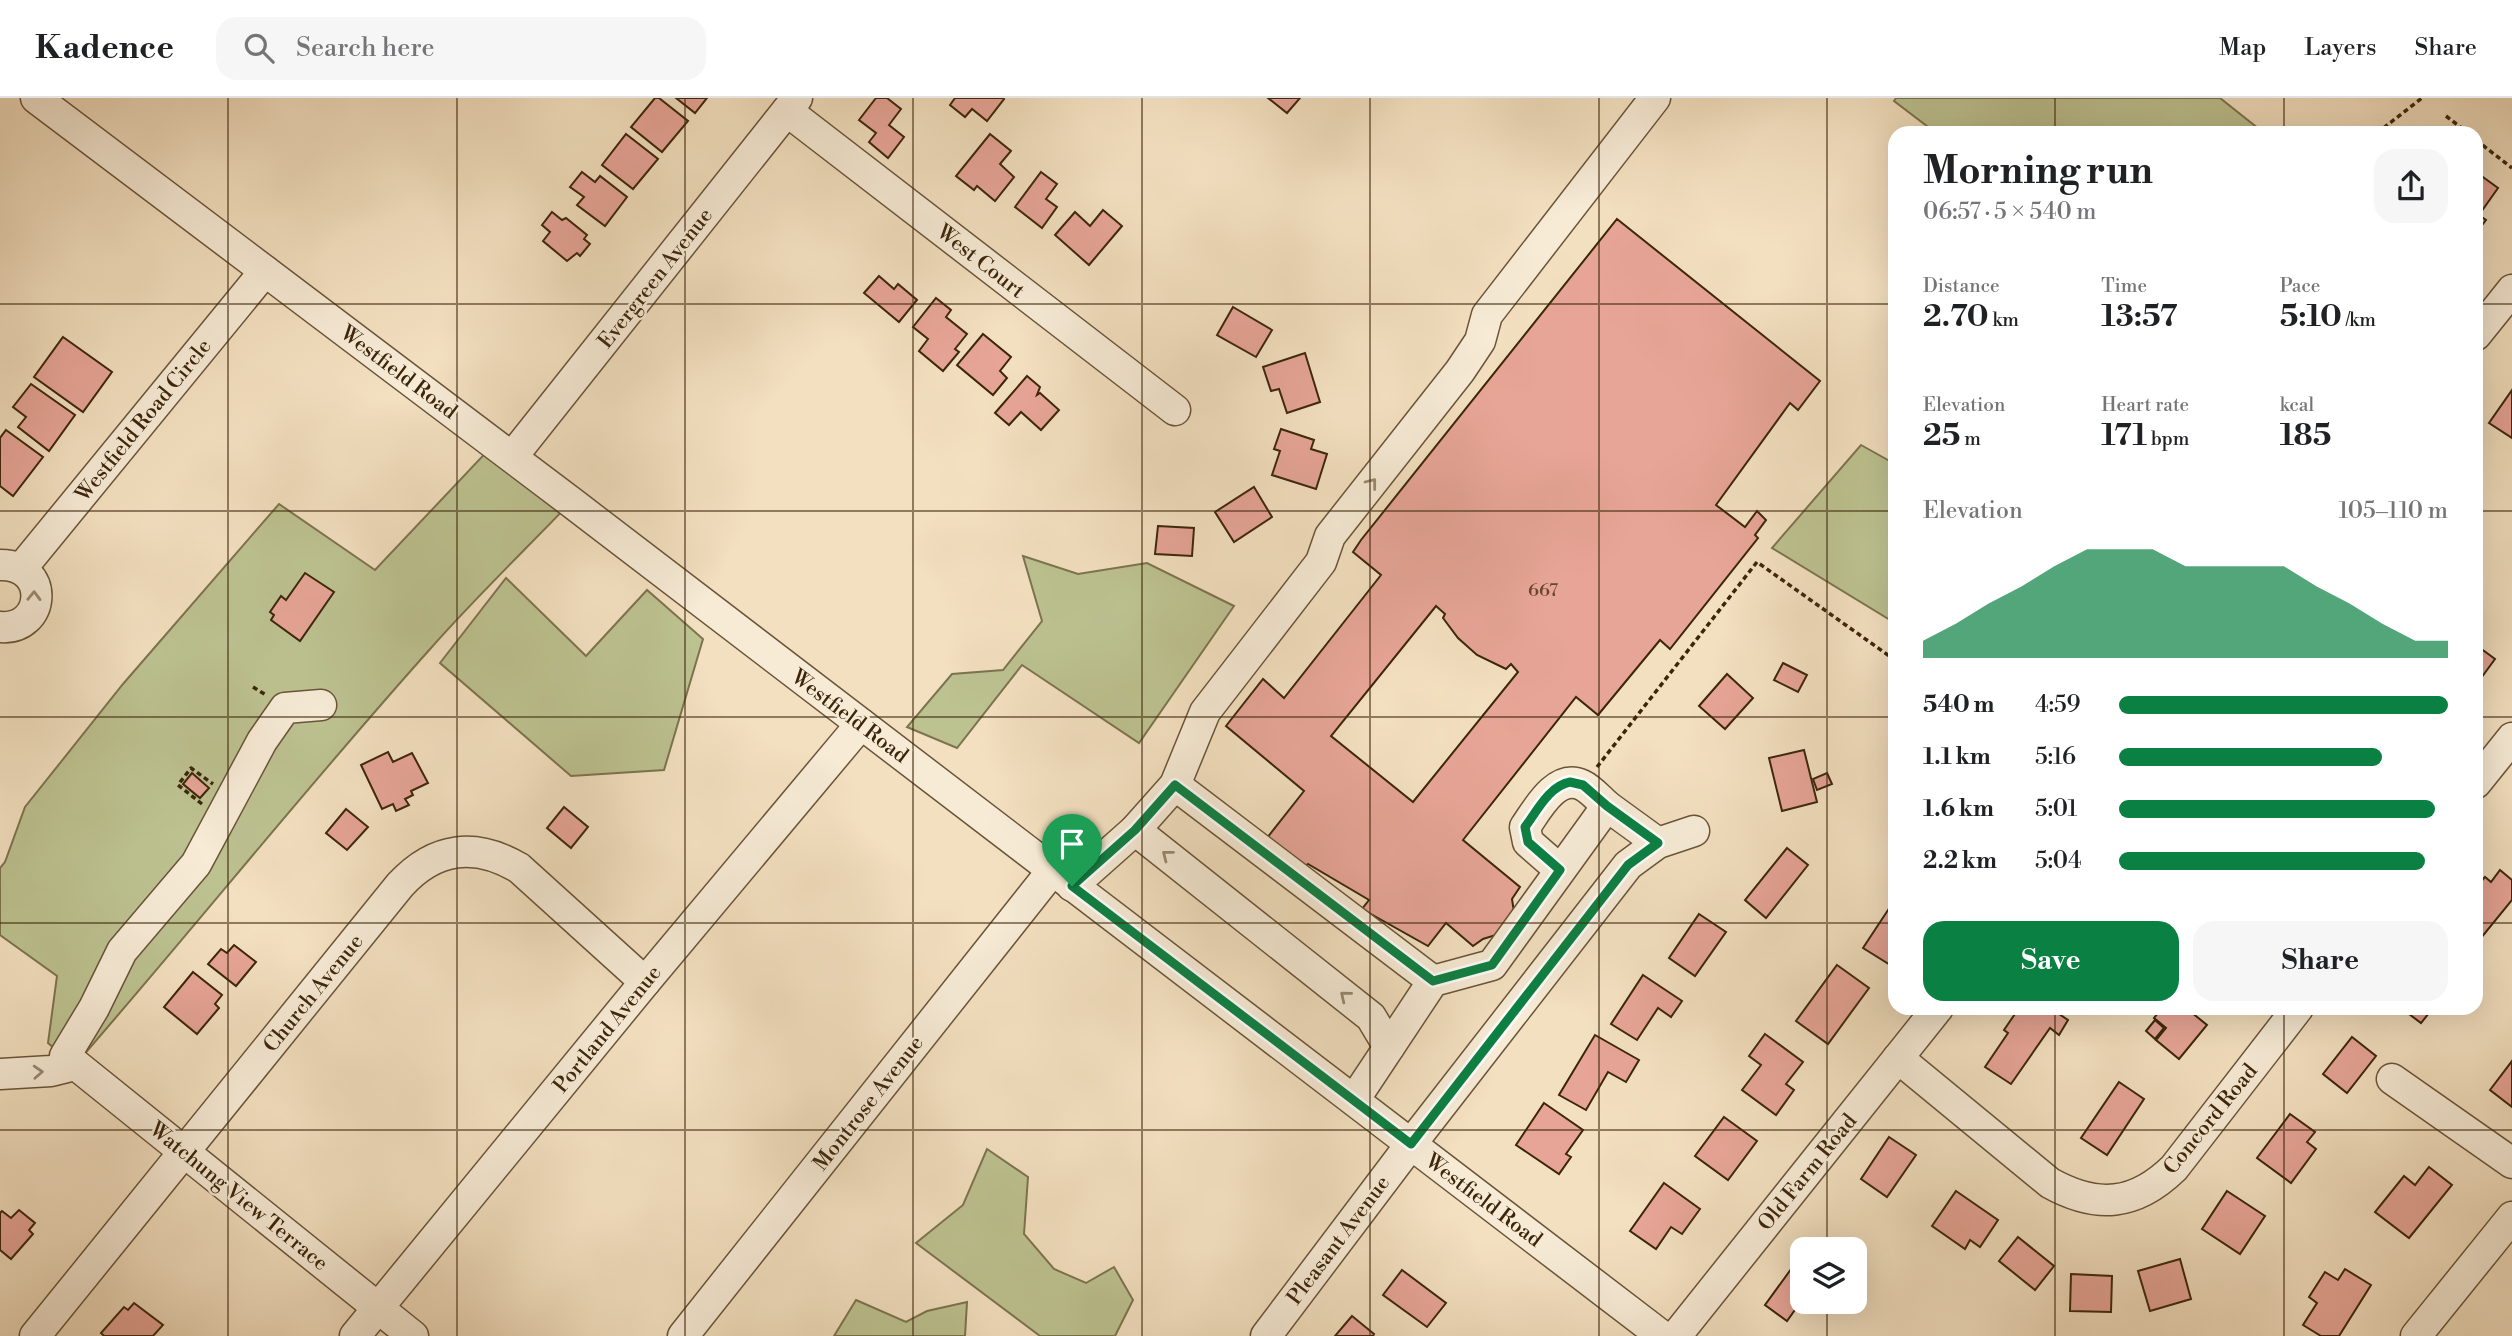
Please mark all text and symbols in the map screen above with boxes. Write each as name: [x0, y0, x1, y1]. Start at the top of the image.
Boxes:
search box: [216, 17, 706, 80]
text: Kadence: [35, 28, 174, 69]
icon: search: [240, 29, 278, 67]
text: Search here: [296, 32, 435, 64]
text: Map: [2219, 33, 2266, 63]
text: Layers: [2304, 33, 2376, 63]
text: Share: [2414, 33, 2477, 63]
text: Morning run: [1923, 148, 2153, 195]
button: share: [2374, 149, 2448, 223]
text: 06:57 · 5 × 540 m: [1923, 198, 2097, 226]
street label: Evergreen Avenue: [593, 203, 719, 354]
street label: West Court: [930, 219, 1030, 305]
text: Distance: [1923, 274, 2000, 298]
text: Time: [2101, 274, 2147, 298]
text: Pace: [2280, 274, 2320, 298]
text: 2.70: [1923, 298, 1989, 336]
text: 13:57: [2101, 298, 2177, 336]
text: 5:10: [2280, 298, 2342, 336]
text: km: [1989, 308, 2019, 332]
text: /km: [2342, 308, 2376, 332]
street label: Westfield Road: [334, 320, 462, 425]
street label: Westfield Road Circle: [70, 334, 217, 508]
text: Elevation: [1923, 393, 2005, 417]
text: Heart rate: [2101, 393, 2189, 417]
text: kcal: [2280, 393, 2314, 417]
text: 25: [1923, 417, 1960, 455]
text: 171: [2101, 417, 2147, 455]
text: 185: [2280, 417, 2331, 455]
text: m: [1960, 427, 1981, 451]
text: bpm: [2147, 427, 2189, 451]
one-way arrow: [1364, 478, 1377, 490]
text: Elevation: [1923, 497, 2023, 525]
text: 105–110 m: [2339, 497, 2448, 525]
house number: 667: [1528, 579, 1558, 602]
one-way arrow: [27, 590, 42, 601]
street label: Westfield Road: [785, 664, 913, 769]
text: 540 m: [1923, 691, 1994, 719]
text: 4:59: [2035, 691, 2081, 719]
text: 1.1 km: [1923, 743, 1991, 771]
text: 5:16: [2035, 743, 2076, 771]
text: 1.6 km: [1923, 795, 1994, 823]
text: 5:01: [2035, 795, 2077, 823]
pin: [1042, 814, 1102, 886]
icon: arrive: [1053, 825, 1091, 863]
text: 2.2 km: [1923, 847, 1997, 875]
text: 5:04: [2035, 847, 2082, 875]
one-way arrow: [1162, 851, 1174, 864]
button: Save: [1923, 921, 2179, 1001]
button: Share: [2193, 921, 2448, 1001]
street label: Church Avenue: [258, 929, 369, 1058]
street label: Portland Avenue: [548, 960, 667, 1099]
one-way arrow: [1340, 992, 1352, 1005]
street label: Montrose Avenue: [808, 1031, 930, 1176]
street label: Concord Road: [2158, 1059, 2263, 1180]
one-way arrow: [33, 1064, 44, 1079]
street label: Old Farm Road: [1753, 1109, 1863, 1236]
street label: Watchung View Terrace: [143, 1116, 333, 1277]
street label: Westfield Road: [1419, 1148, 1547, 1253]
street label: Pleasant Avenue: [1282, 1171, 1396, 1310]
map controls: [1790, 1237, 1867, 1314]
button: layers: [1790, 1237, 1867, 1314]

